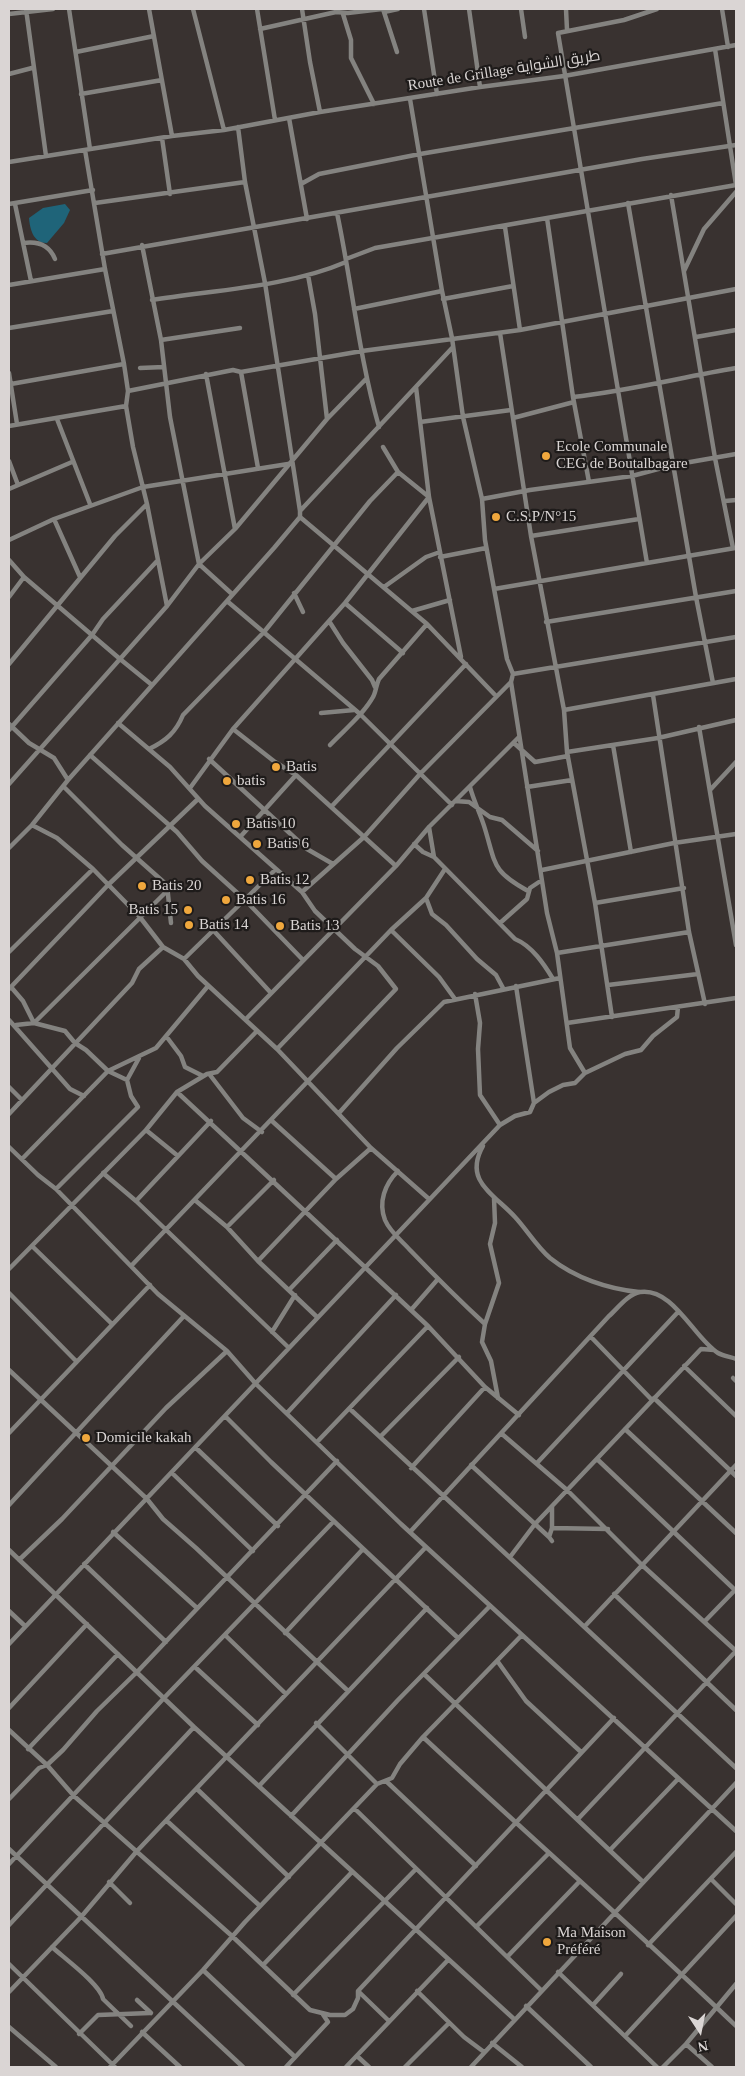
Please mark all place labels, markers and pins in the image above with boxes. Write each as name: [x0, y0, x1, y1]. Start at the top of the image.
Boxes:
place label: Ecole Communale CEG de Boutalbagare: [556, 438, 688, 473]
marker: Ecole Communale CEG de Boutalbagare: [540, 450, 552, 462]
place label: C.S.P/N°15: [506, 508, 576, 526]
marker: C.S.P/N°15: [490, 511, 502, 523]
place label: Batis: [286, 758, 317, 776]
marker: Batis: [270, 761, 282, 773]
place label: batis: [237, 772, 265, 790]
marker: batis: [221, 775, 233, 787]
place label: Batis 10: [246, 815, 296, 833]
marker: Batis 10: [230, 818, 242, 830]
place label: Batis 6: [267, 835, 309, 853]
marker: Batis 6: [251, 838, 263, 850]
place label: Batis 12: [260, 871, 310, 889]
marker: Batis 12: [244, 874, 256, 886]
place label: Batis 20: [152, 877, 202, 895]
marker: Batis 20: [136, 880, 148, 892]
place label: Batis 16: [236, 891, 286, 909]
marker: Batis 16: [220, 894, 232, 906]
place label: Batis 15: [128, 901, 178, 919]
marker: Batis 15: [182, 904, 194, 916]
place label: Batis 14: [199, 916, 249, 934]
place label: Batis 13: [290, 917, 340, 935]
marker: Batis 14: [183, 919, 195, 931]
marker: Batis 13: [274, 920, 286, 932]
place label: Domicile kakah: [96, 1429, 191, 1447]
marker: Domicile kakah: [80, 1432, 92, 1444]
place label: Ma Maison Préféré: [557, 1924, 626, 1959]
marker: Ma Maison Préféré: [541, 1936, 553, 1948]

